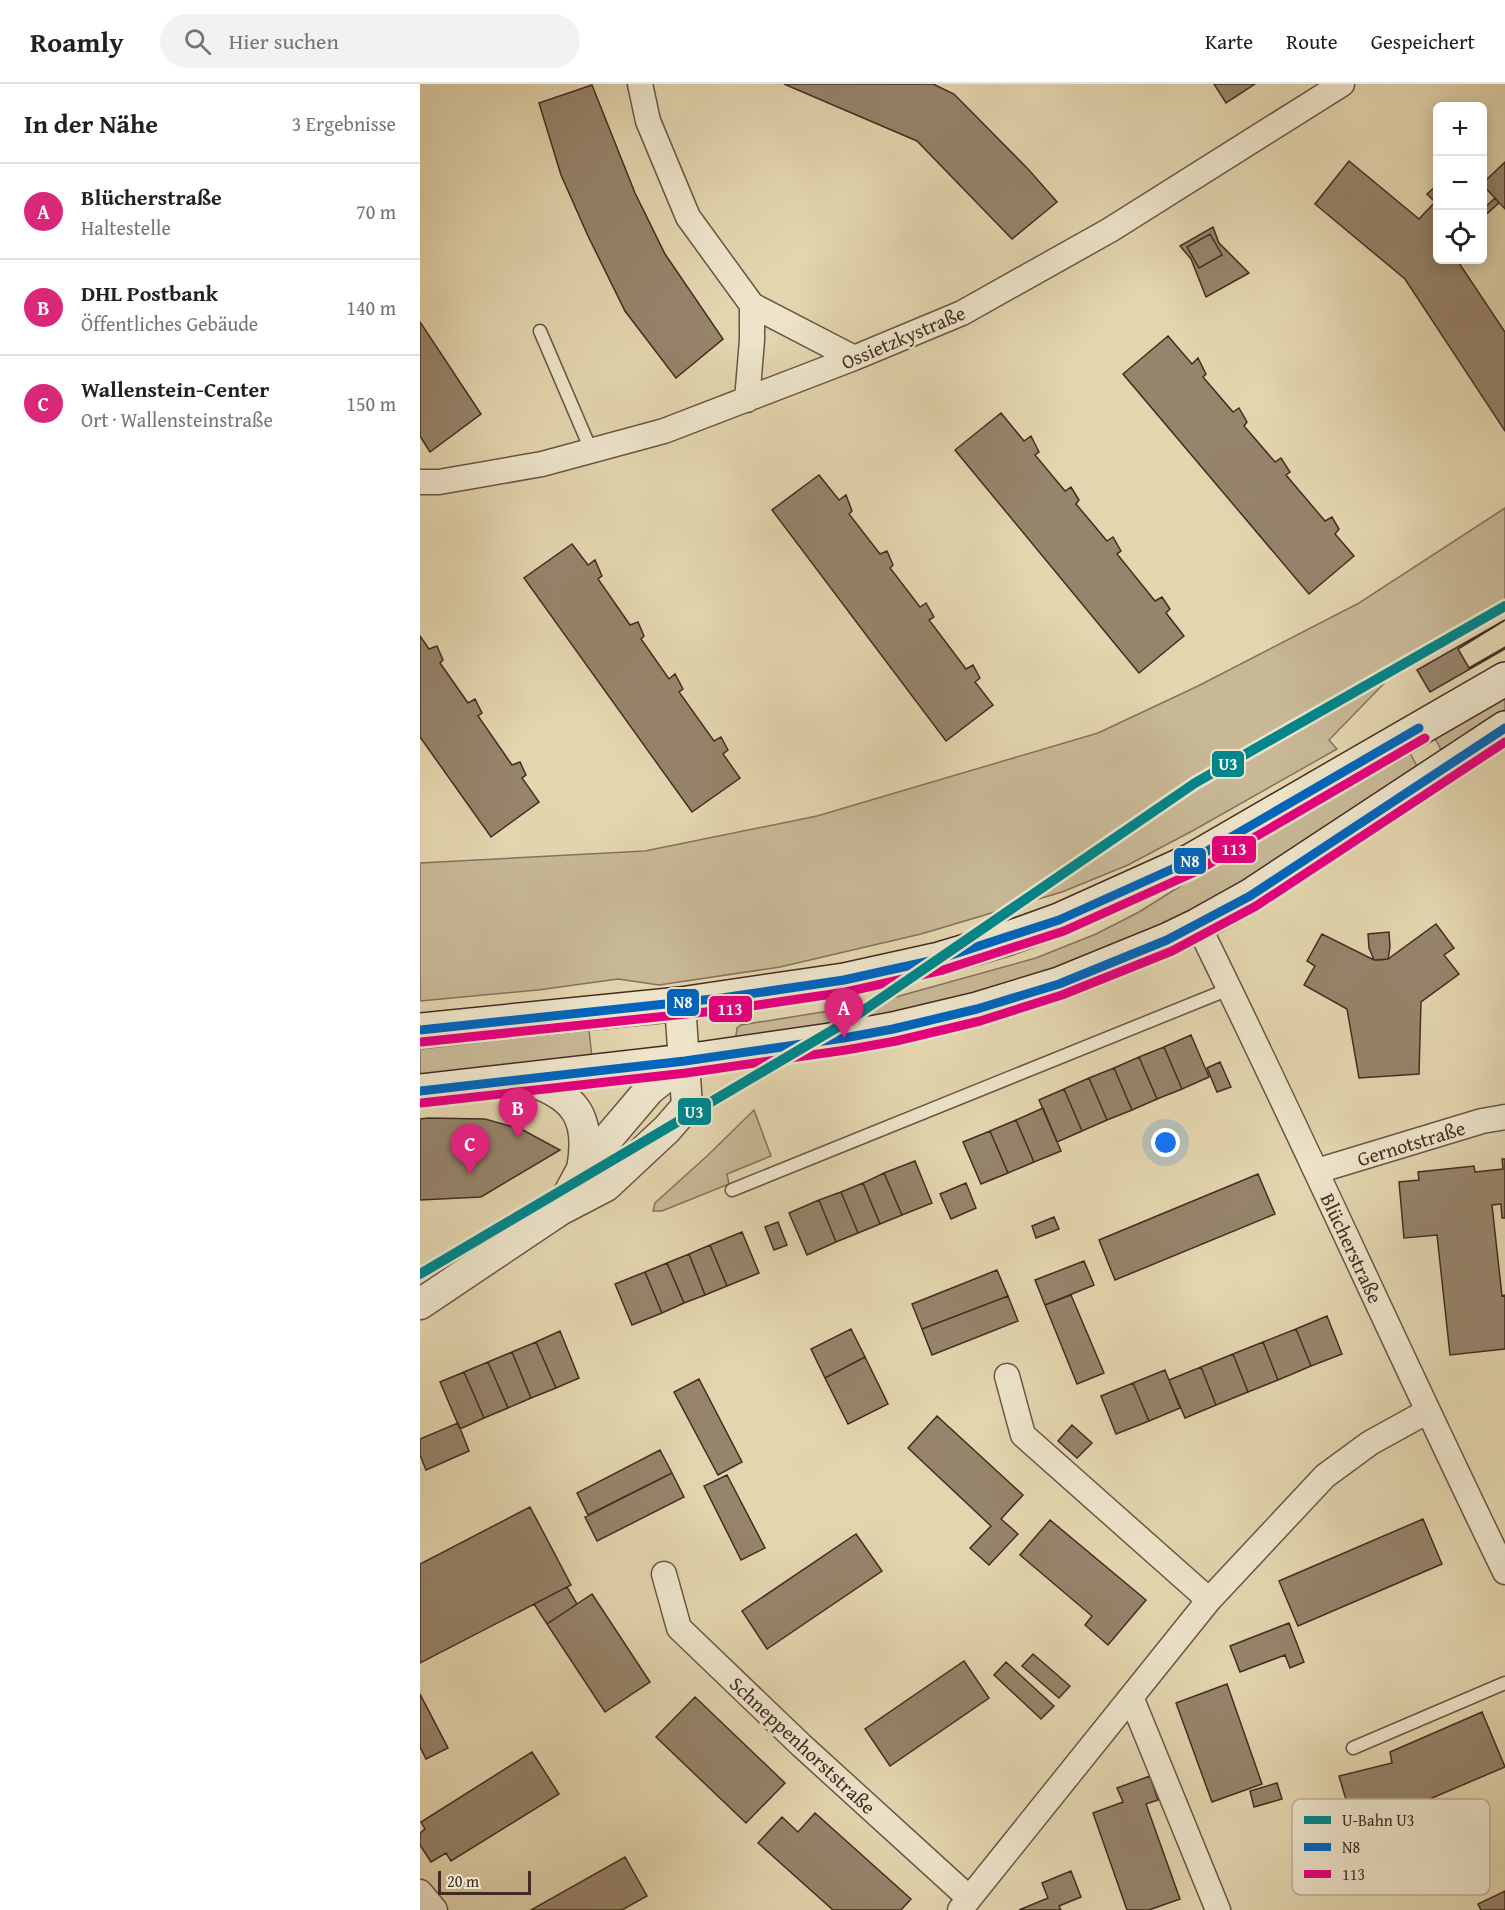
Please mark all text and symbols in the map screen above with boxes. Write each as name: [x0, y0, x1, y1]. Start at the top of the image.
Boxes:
search box: [160, 14, 580, 68]
text: Roamly: [30, 21, 124, 62]
icon: search: [181, 25, 214, 58]
text: Hier suchen: [229, 25, 339, 57]
text: Karte: [1205, 26, 1253, 57]
text: Route: [1286, 26, 1338, 57]
text: Gespeichert: [1371, 26, 1475, 57]
map controls: [1433, 102, 1487, 264]
button: +: [1433, 102, 1487, 156]
text: In der Nähe: [24, 104, 158, 143]
text: 3 Ergebnisse: [292, 109, 396, 138]
button: −: [1433, 156, 1487, 210]
text: Blücherstraße: [81, 181, 222, 213]
text: A: [37, 197, 50, 226]
text: 70 m: [356, 197, 396, 226]
button: locate: [1433, 210, 1487, 264]
text: Haltestelle: [81, 213, 171, 242]
text: DHL Postbank: [81, 277, 218, 309]
text: B: [37, 293, 50, 322]
text: 140 m: [346, 293, 396, 322]
street label: Ossietzkystraße: [836, 298, 970, 376]
text: Öffentliches Gebäude: [81, 309, 258, 338]
text: Wallenstein-Center: [81, 373, 269, 405]
text: C: [38, 389, 49, 418]
text: 150 m: [346, 389, 396, 418]
text: Ort · Wallensteinstraße: [81, 405, 273, 434]
line badge: U3: [1211, 750, 1245, 778]
text: U3: [1218, 752, 1238, 776]
line badge: 113: [1211, 835, 1257, 864]
text: 113: [1222, 837, 1246, 861]
line badge: N8: [1173, 847, 1207, 875]
text: N8: [1181, 849, 1199, 873]
line badge: N8: [666, 988, 700, 1017]
pin: A: [824, 988, 864, 1038]
text: N8: [674, 990, 692, 1014]
line badge: 113: [708, 995, 753, 1023]
text: 113: [718, 997, 742, 1021]
pin: B: [498, 1088, 538, 1138]
line badge: U3: [677, 1097, 712, 1126]
text: U3: [684, 1100, 704, 1124]
street label: Gernotstraße: [1353, 1113, 1469, 1173]
pin: C: [451, 1124, 490, 1174]
your location: [1151, 1128, 1180, 1157]
street label: Blücherstraße: [1314, 1188, 1390, 1308]
street label: Schneppenhorststraße: [723, 1669, 883, 1821]
legend: [1292, 1799, 1490, 1895]
text: U-Bahn U3: [1342, 1808, 1414, 1832]
text: N8: [1342, 1835, 1360, 1859]
text: 113: [1342, 1862, 1365, 1886]
scale bar: [438, 1868, 531, 1896]
text: 20 m: [447, 1869, 479, 1893]

